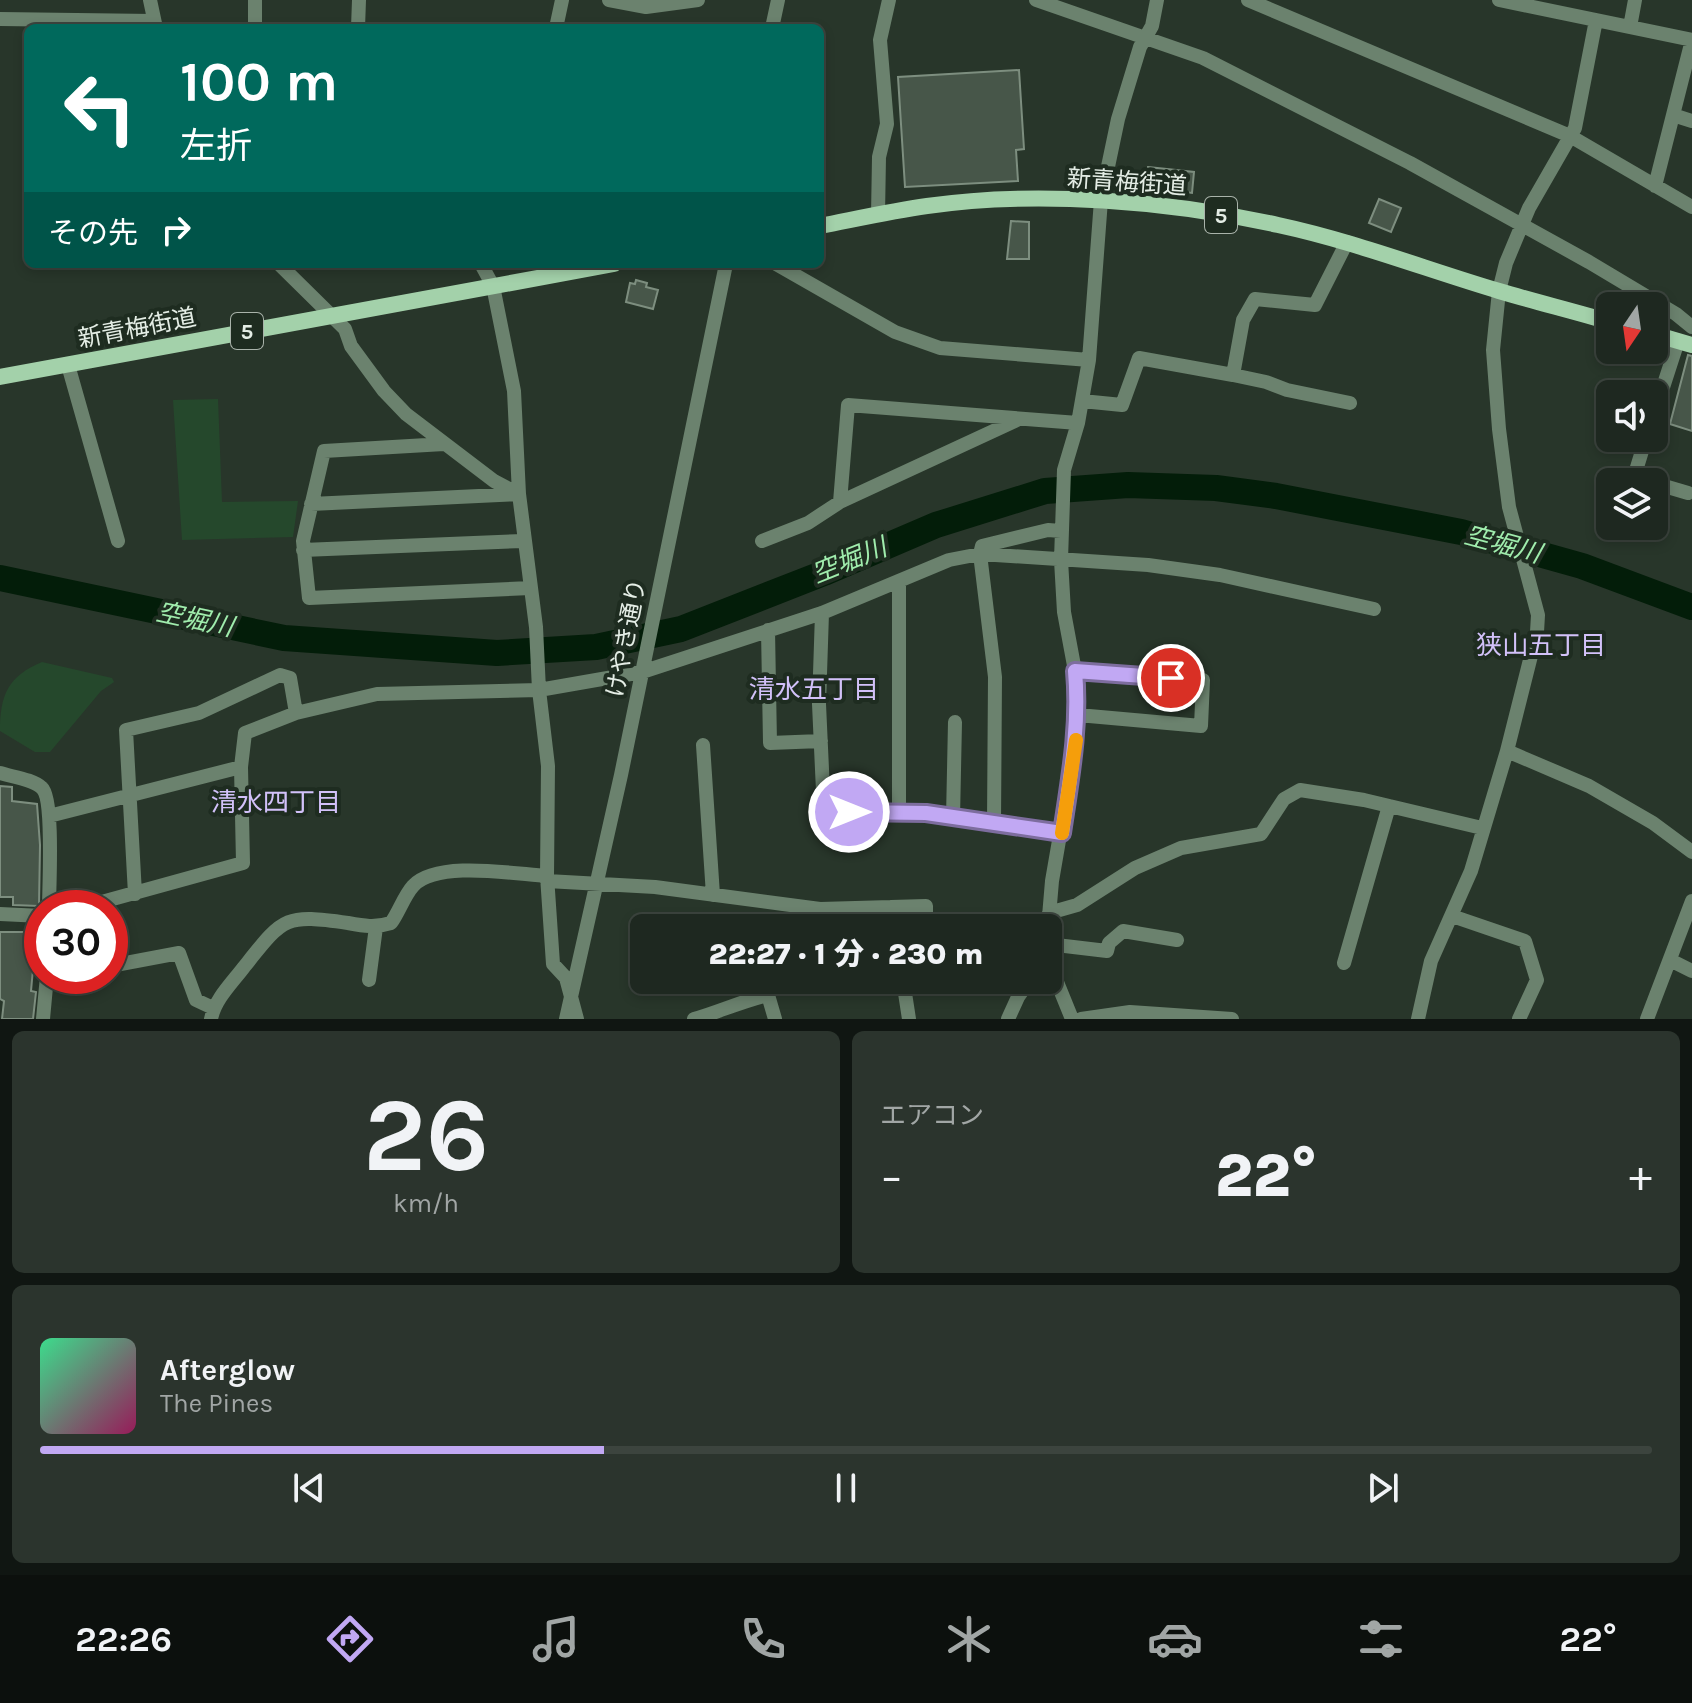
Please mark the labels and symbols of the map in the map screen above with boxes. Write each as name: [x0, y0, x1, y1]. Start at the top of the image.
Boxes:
street label: 新青梅街道: [1066, 164, 1188, 200]
road number: 5: [1205, 197, 1237, 233]
north arrow: [1596, 292, 1668, 364]
street label: 新青梅街道: [75, 303, 199, 353]
road number: 5: [231, 313, 263, 349]
water label: 空堀川: [1461, 519, 1547, 570]
water label: 空堀川: [807, 530, 894, 589]
street label: けやき通り: [601, 576, 651, 700]
water label: 空堀川: [154, 596, 239, 643]
district label: 狭山五丁目: [1476, 630, 1606, 661]
pin: [1137, 644, 1205, 712]
district label: 清水五丁目: [749, 674, 879, 705]
position arrow: [807, 770, 891, 854]
district label: 清水四丁目: [211, 787, 341, 818]
speed limit sign: 30: [24, 890, 128, 994]

